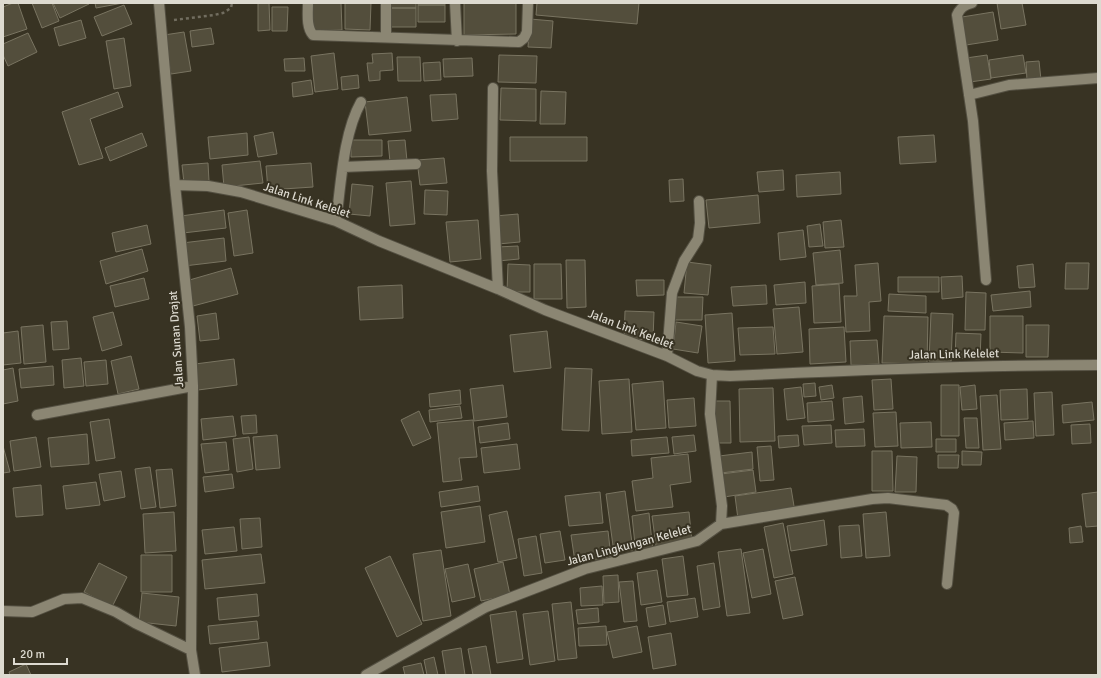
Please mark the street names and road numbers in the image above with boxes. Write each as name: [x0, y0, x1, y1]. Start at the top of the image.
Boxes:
street label: Jalan Link Kelelet: [262, 179, 352, 222]
street label: Jalan Sunan Drajat: [166, 290, 187, 388]
street label: Jalan Link Kelelet: [586, 306, 676, 353]
street label: Jalan Link Kelelet: [909, 346, 999, 363]
street label: Jalan Lingkungan Kelelet: [565, 522, 693, 569]

